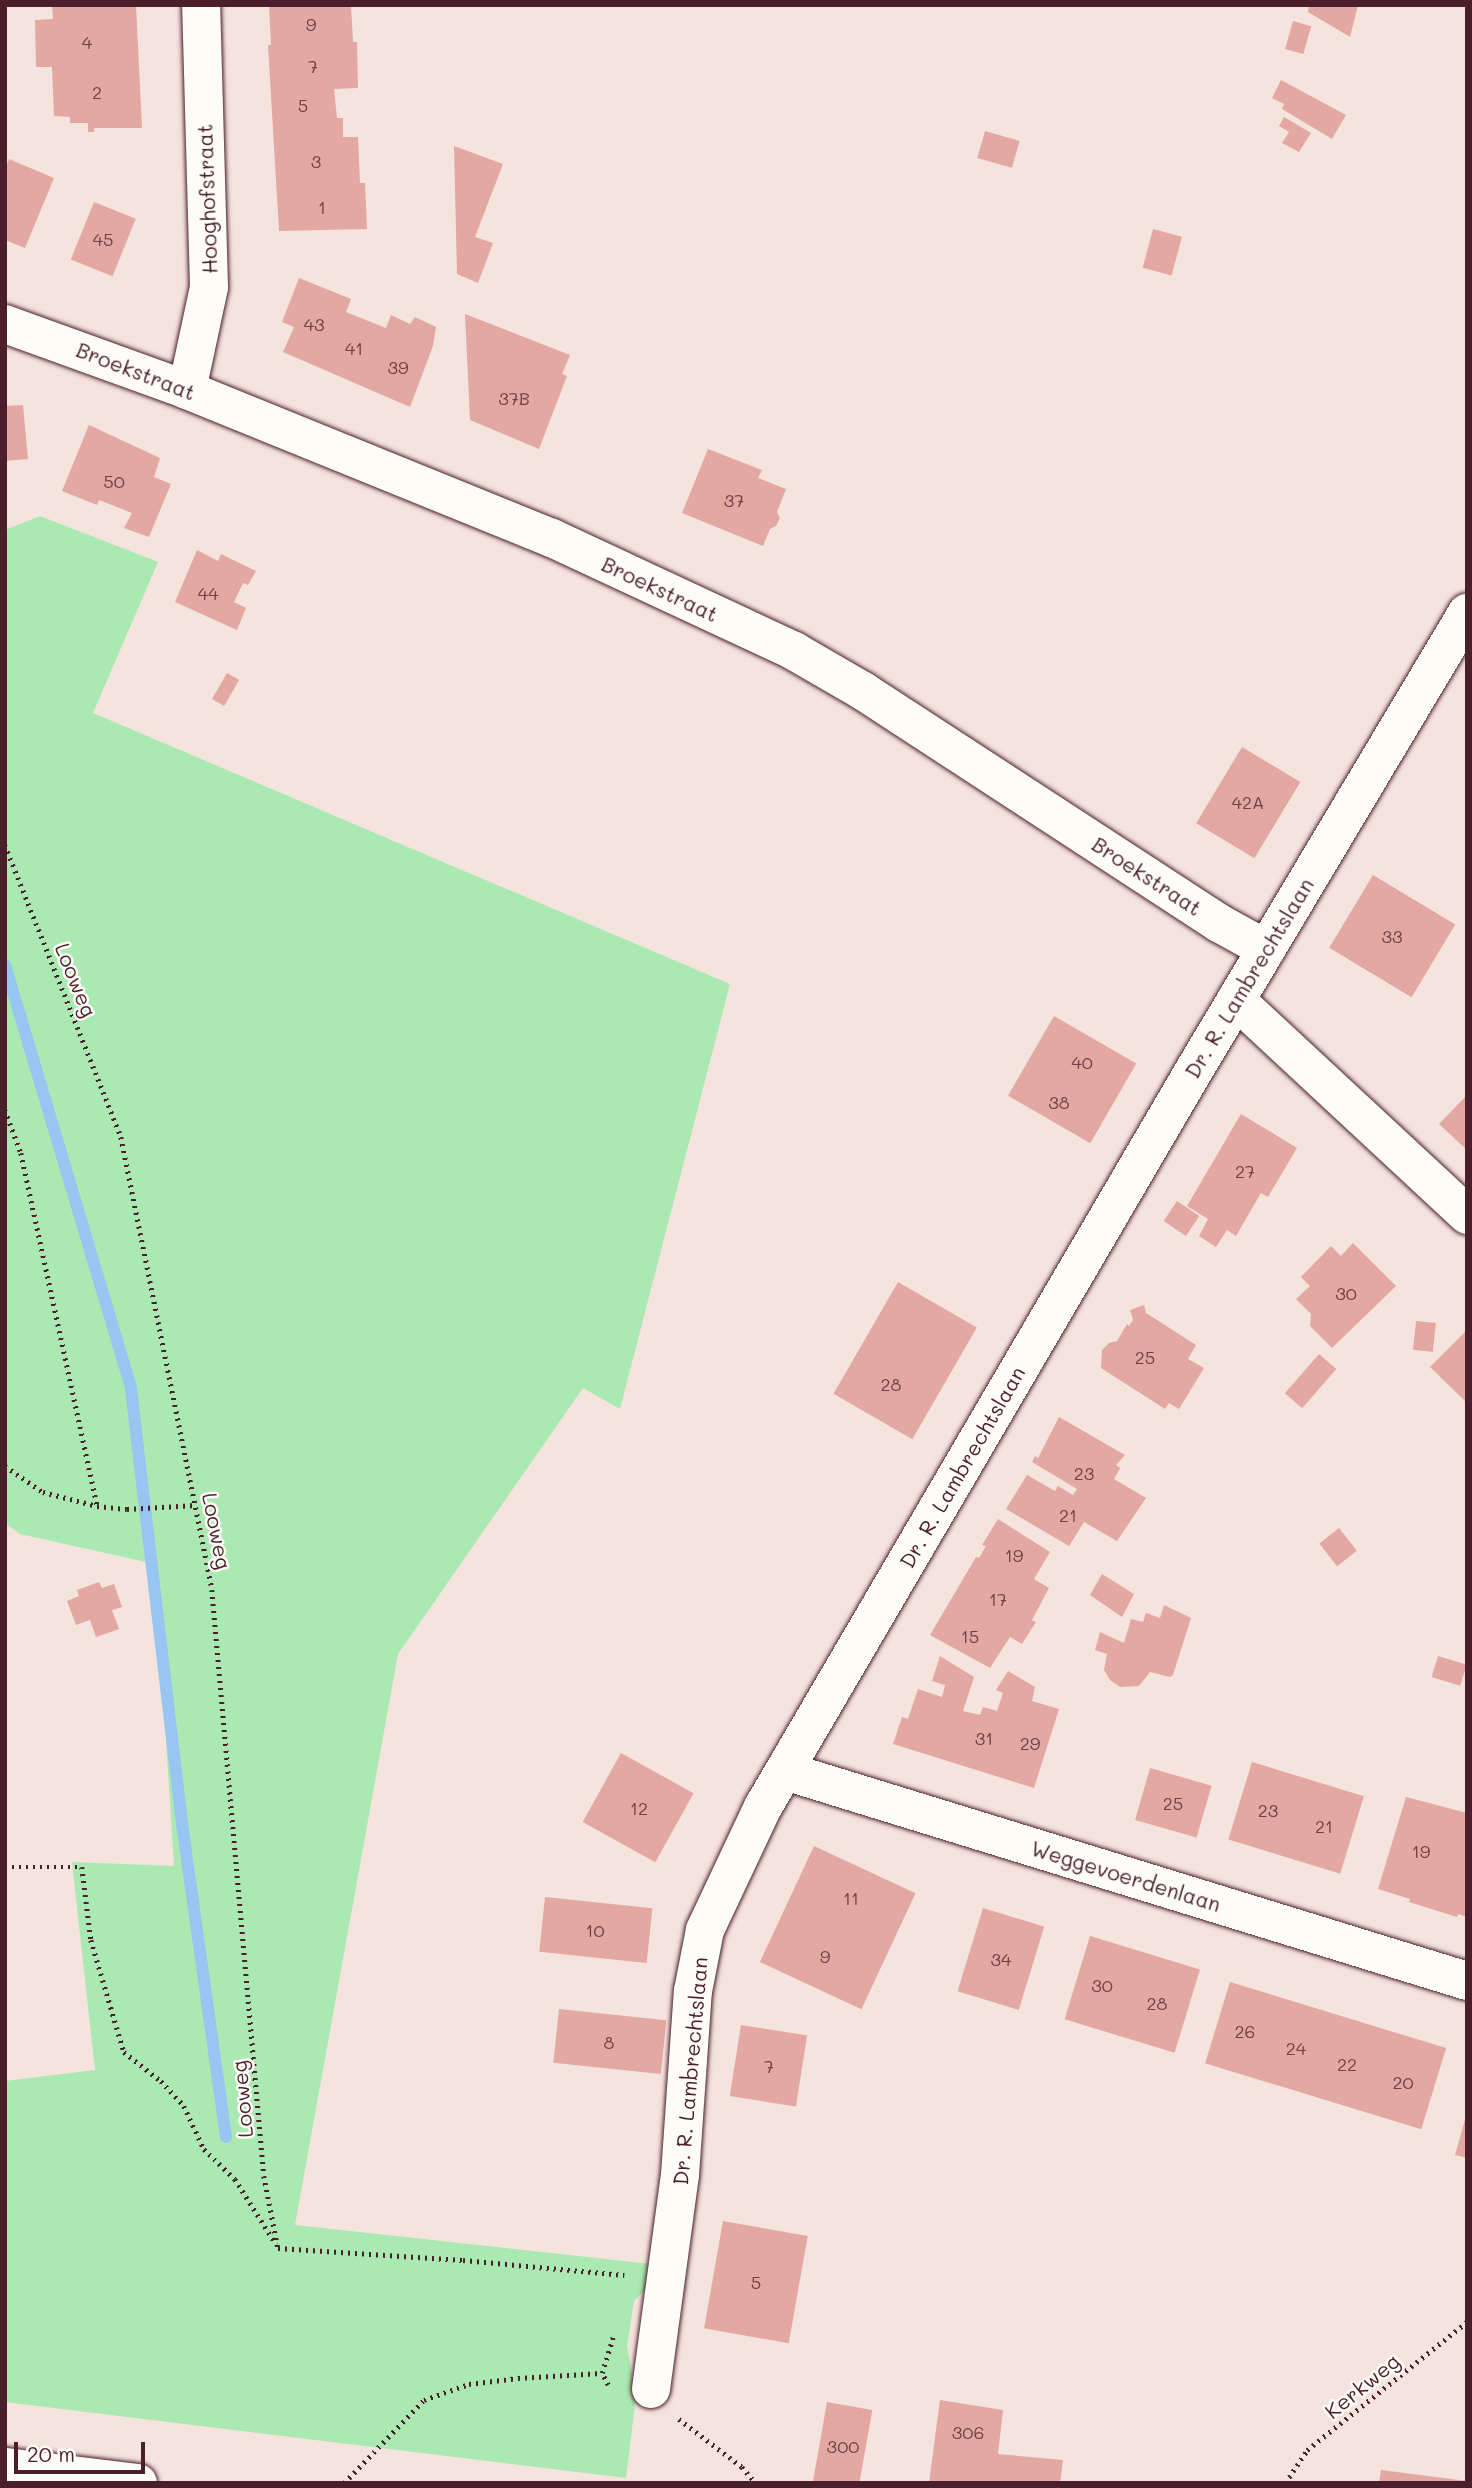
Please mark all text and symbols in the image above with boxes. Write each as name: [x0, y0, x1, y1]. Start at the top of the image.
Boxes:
house number: 9: [306, 13, 316, 35]
house number: 4: [82, 31, 92, 53]
house number: 7: [308, 55, 318, 77]
house number: 2: [92, 81, 102, 103]
house number: 5: [298, 94, 308, 116]
street label: Hooghofstraat: [192, 124, 222, 274]
house number: 3: [311, 150, 321, 172]
house number: 1: [318, 196, 326, 218]
house number: 45: [92, 228, 114, 250]
house number: 43: [303, 313, 325, 335]
street label: Broekstraat: [73, 337, 199, 405]
house number: 41: [345, 337, 363, 359]
house number: 39: [387, 356, 409, 378]
house number: 37B: [498, 387, 530, 409]
house number: 50: [103, 470, 125, 492]
house number: 37: [724, 489, 744, 511]
street label: Broekstraat: [598, 551, 722, 627]
house number: 44: [197, 582, 219, 604]
house number: 42A: [1231, 791, 1265, 813]
street label: Broekstraat: [1087, 831, 1207, 921]
street label: Dr. R. Lambrechtslaan: [1179, 873, 1319, 1083]
house number: 33: [1381, 925, 1403, 947]
street label: Looweg: [50, 939, 102, 1021]
house number: 40: [1071, 1051, 1093, 1073]
house number: 38: [1048, 1091, 1070, 1113]
house number: 27: [1235, 1160, 1255, 1182]
house number: 30: [1335, 1282, 1357, 1304]
house number: 25: [1135, 1346, 1155, 1368]
street label: Dr. R. Lambrechtslaan: [894, 1362, 1030, 1572]
house number: 28: [881, 1373, 901, 1395]
house number: 23: [1074, 1462, 1094, 1484]
street label: Looweg: [197, 1491, 237, 1571]
house number: 21: [1059, 1504, 1077, 1526]
house number: 19: [1005, 1544, 1023, 1566]
house number: 17: [989, 1588, 1007, 1610]
house number: 15: [961, 1625, 979, 1647]
house number: 31: [975, 1727, 993, 1749]
house number: 29: [1020, 1732, 1040, 1754]
house number: 25: [1163, 1792, 1183, 1814]
house number: 12: [630, 1797, 648, 1819]
house number: 23: [1258, 1799, 1278, 1821]
house number: 21: [1315, 1815, 1333, 1837]
street label: Weggevoerdenlaan: [1028, 1835, 1224, 1917]
house number: 19: [1412, 1840, 1430, 1862]
house number: 11: [843, 1887, 859, 1909]
house number: 10: [585, 1919, 605, 1941]
house number: 9: [820, 1945, 830, 1967]
house number: 34: [990, 1948, 1012, 1970]
street label: Dr. R. Lambrechtslaan: [667, 1956, 713, 2186]
house number: 30: [1091, 1974, 1113, 1996]
house number: 28: [1147, 1992, 1167, 2014]
house number: 26: [1235, 2020, 1255, 2042]
house number: 8: [604, 2031, 614, 2053]
house number: 24: [1286, 2037, 1306, 2059]
house number: 22: [1337, 2053, 1357, 2075]
house number: 7: [764, 2055, 774, 2077]
street label: Looweg: [226, 2059, 258, 2139]
house number: 20: [1392, 2071, 1414, 2093]
house number: 5: [751, 2271, 761, 2293]
street label: Kerkweg: [1320, 2348, 1404, 2424]
house number: 306: [952, 2421, 984, 2443]
scale bar: [18, 2428, 149, 2472]
house number: 300: [827, 2435, 859, 2457]
text: 20 m: [27, 2440, 75, 2467]

